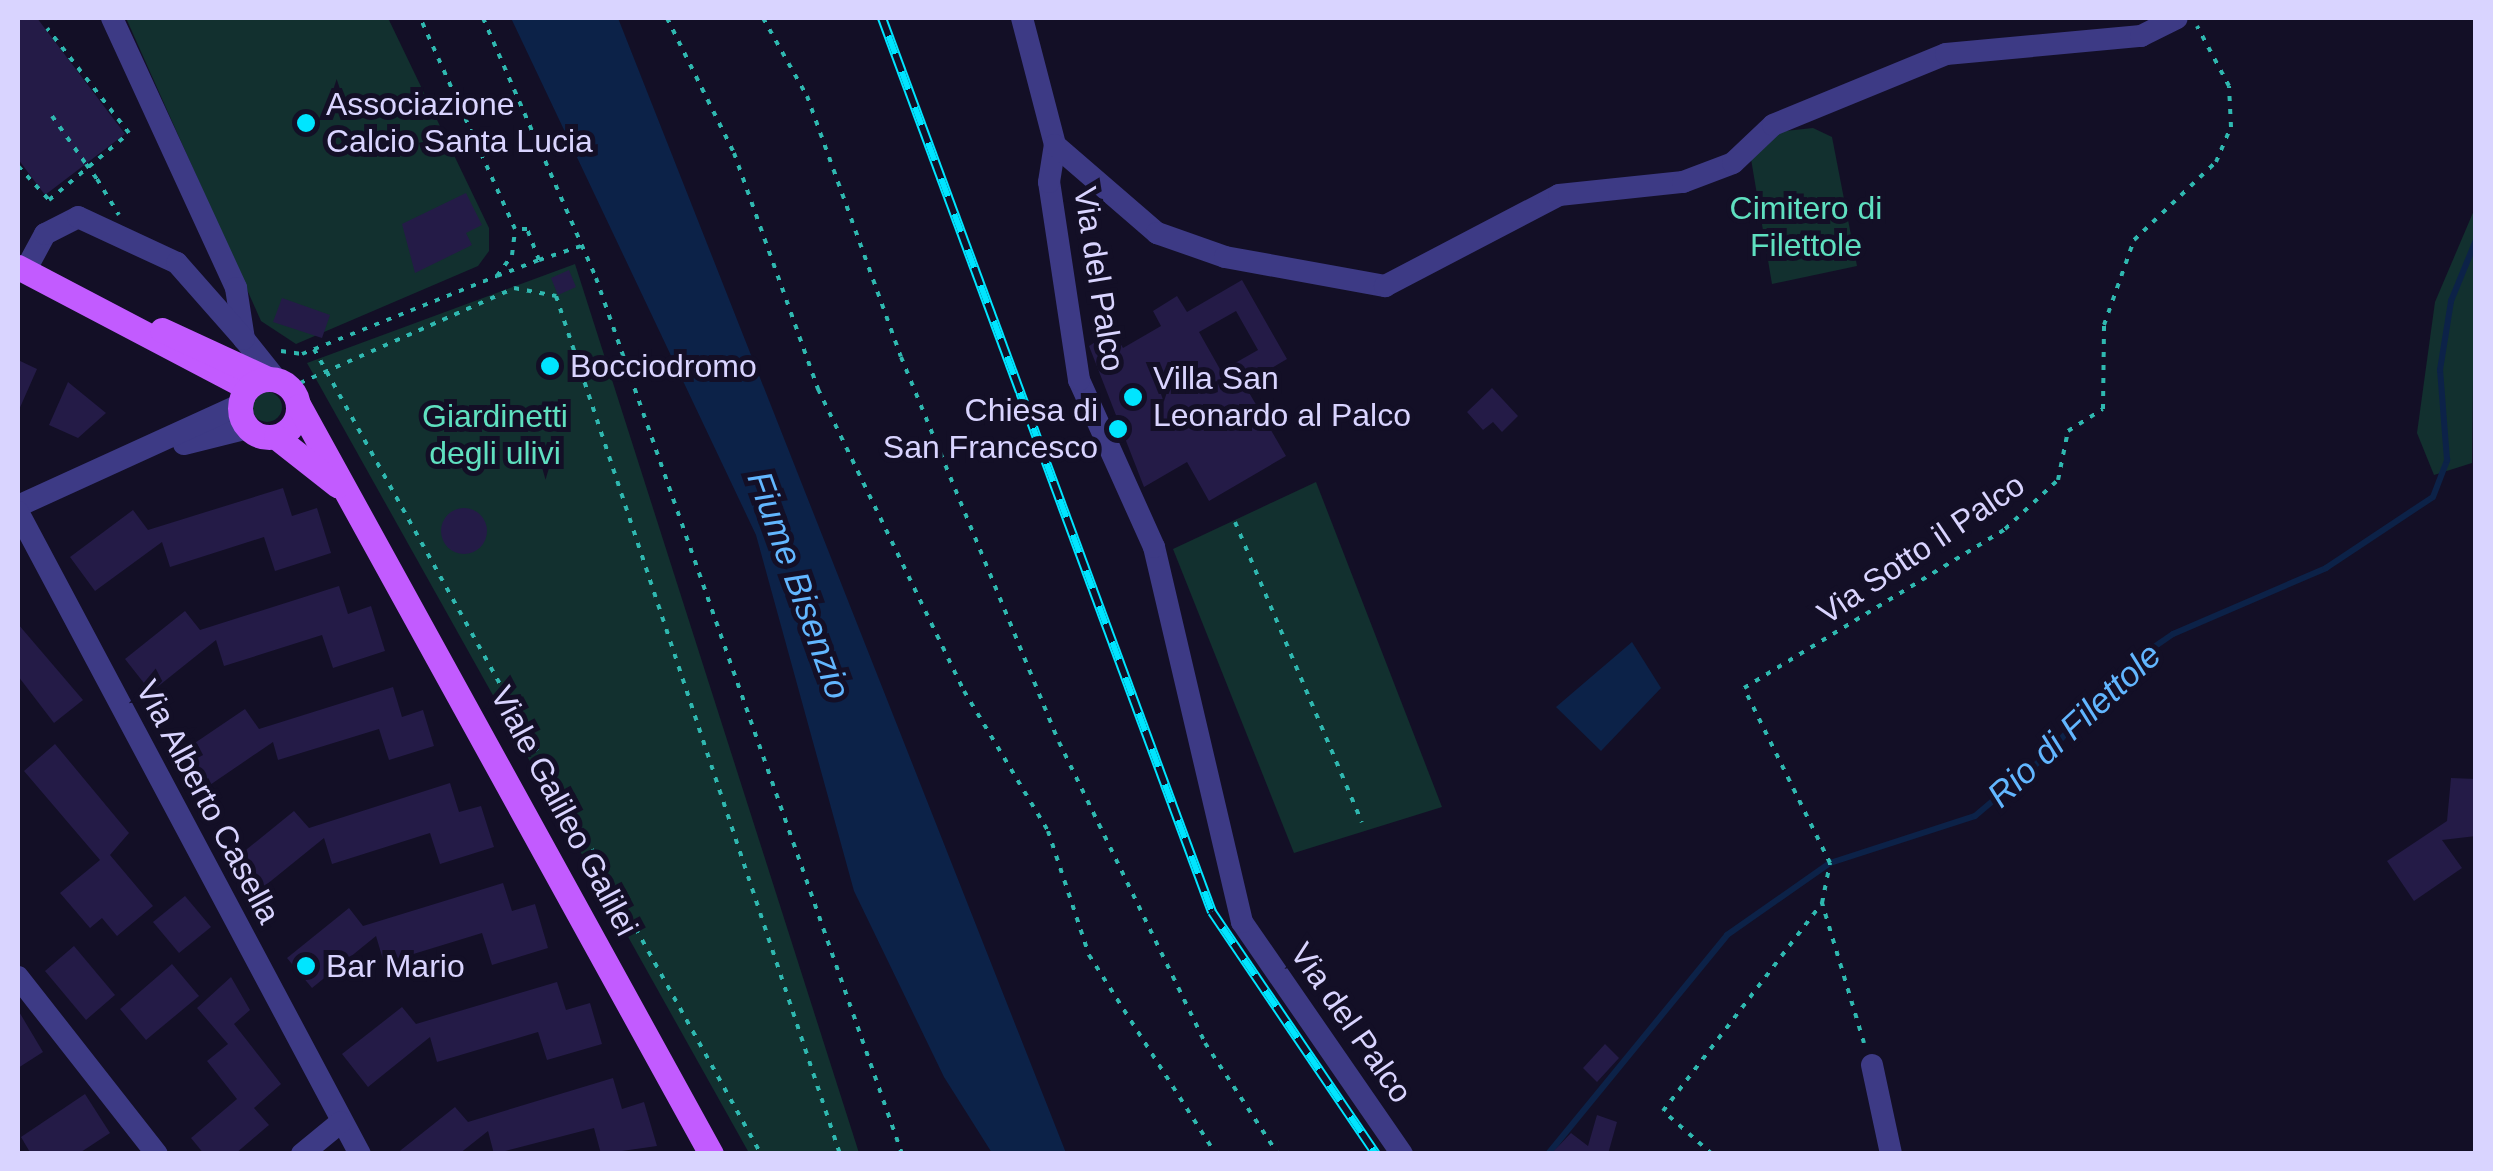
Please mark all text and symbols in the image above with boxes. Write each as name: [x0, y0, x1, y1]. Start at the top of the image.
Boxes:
place label: Associazione Calcio Santa Lucia: [326, 86, 593, 161]
marker: Associazione Calcio Santa Lucia: [295, 112, 317, 134]
street label: Via del Palco: [1065, 184, 1133, 374]
park label: Cimitero di Filettole: [1730, 190, 1882, 265]
place label: Bocciodromo: [570, 347, 757, 385]
marker: Bocciodromo: [539, 355, 561, 377]
place label: Villa San Leonardo al Palco: [1153, 360, 1411, 435]
marker: Villa San Leonardo al Palco: [1122, 386, 1144, 408]
place label: Chiesa di San Francesco: [883, 392, 1098, 467]
park label: Giardinetti degli ulivi: [422, 398, 568, 473]
marker: Chiesa di San Francesco: [1107, 418, 1129, 440]
water label: Fiume Bisenzio: [738, 465, 860, 705]
street label: Via Sotto il Palco: [1810, 466, 2032, 632]
water label: Rio di Filettole: [1979, 634, 2169, 816]
street label: Via Alberto Casella: [127, 673, 289, 931]
street label: Viale Galileo Galilei: [482, 680, 646, 942]
street label: Via del Palco: [1282, 936, 1420, 1110]
place label: Bar Mario: [326, 947, 465, 985]
marker: Bar Mario: [295, 955, 317, 977]

